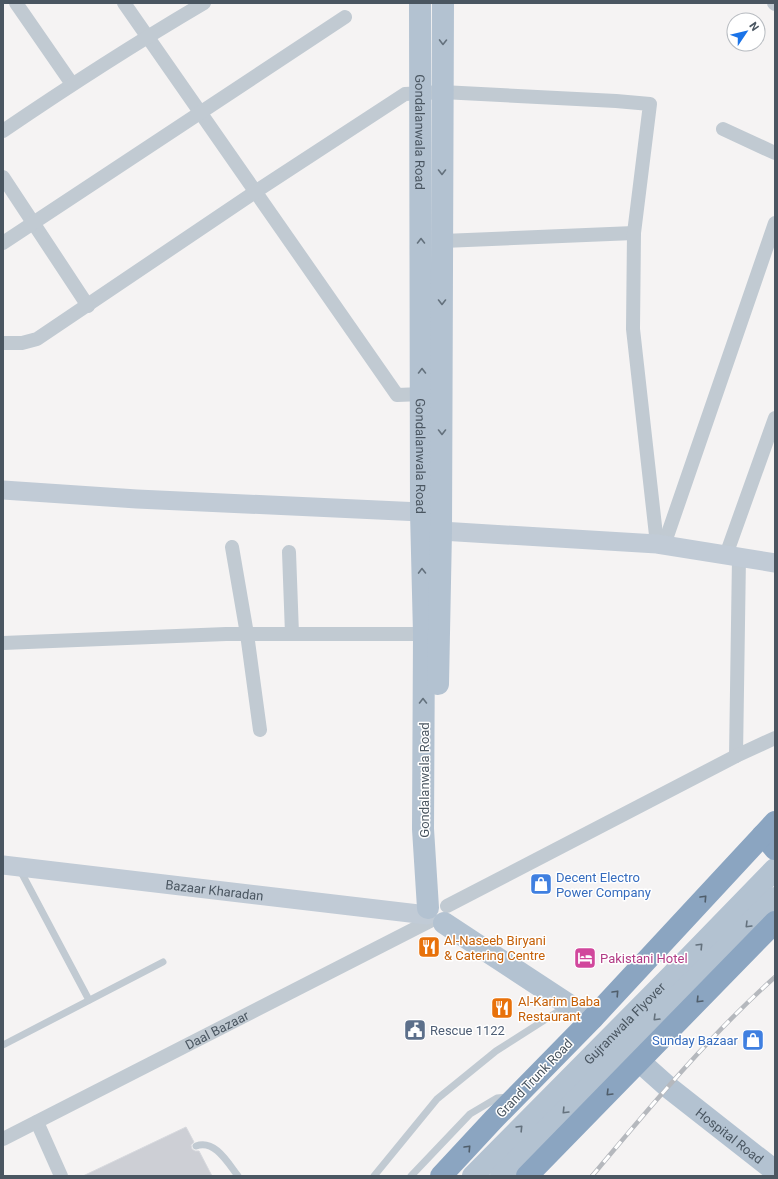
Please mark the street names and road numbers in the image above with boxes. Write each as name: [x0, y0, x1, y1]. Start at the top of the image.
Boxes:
street label: Gondalanwala Road: [412, 74, 427, 190]
street label: Gondalanwala Road: [413, 398, 428, 514]
street label: Gondalanwala Road: [417, 722, 432, 838]
street label: Bazaar Kharadan: [165, 877, 264, 904]
street label: Gujranwala Flyover: [581, 979, 669, 1068]
street label: Daal Bazaar: [183, 1008, 252, 1053]
street label: Grand Trunk Road: [493, 1036, 576, 1121]
street label: Hospital Road: [693, 1105, 766, 1167]

